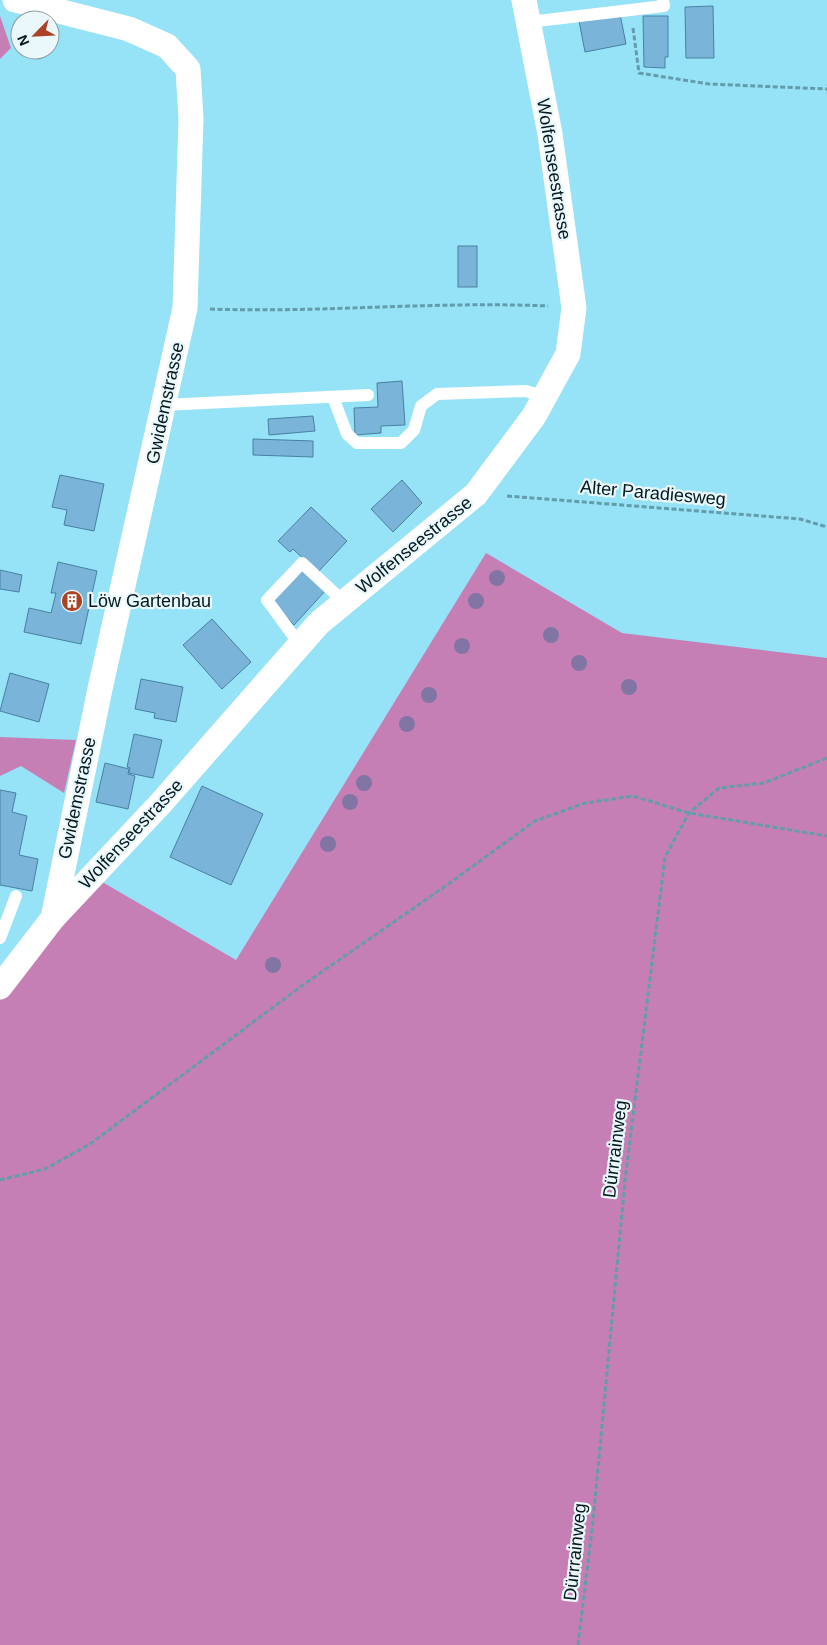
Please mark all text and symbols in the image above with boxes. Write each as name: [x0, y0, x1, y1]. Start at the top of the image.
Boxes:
north arrow: [10, 10, 60, 60]
text: N: [14, 32, 32, 48]
street label: Wolfenseestrasse: [533, 97, 575, 241]
street label: Gwidemstrasse: [142, 340, 188, 466]
street label: Alter Paradiesweg: [579, 477, 727, 509]
street label: Wolfenseestrasse: [352, 492, 476, 598]
building icon: Löw Gartenbau: [60, 589, 84, 613]
place label: Löw Gartenbau: [88, 591, 211, 611]
street label: Gwidemstrasse: [54, 735, 100, 861]
street label: Wolfenseestrasse: [75, 775, 187, 893]
street label: Dürrrainweg: [599, 1099, 631, 1199]
street label: Dürrrainweg: [560, 1502, 590, 1602]

